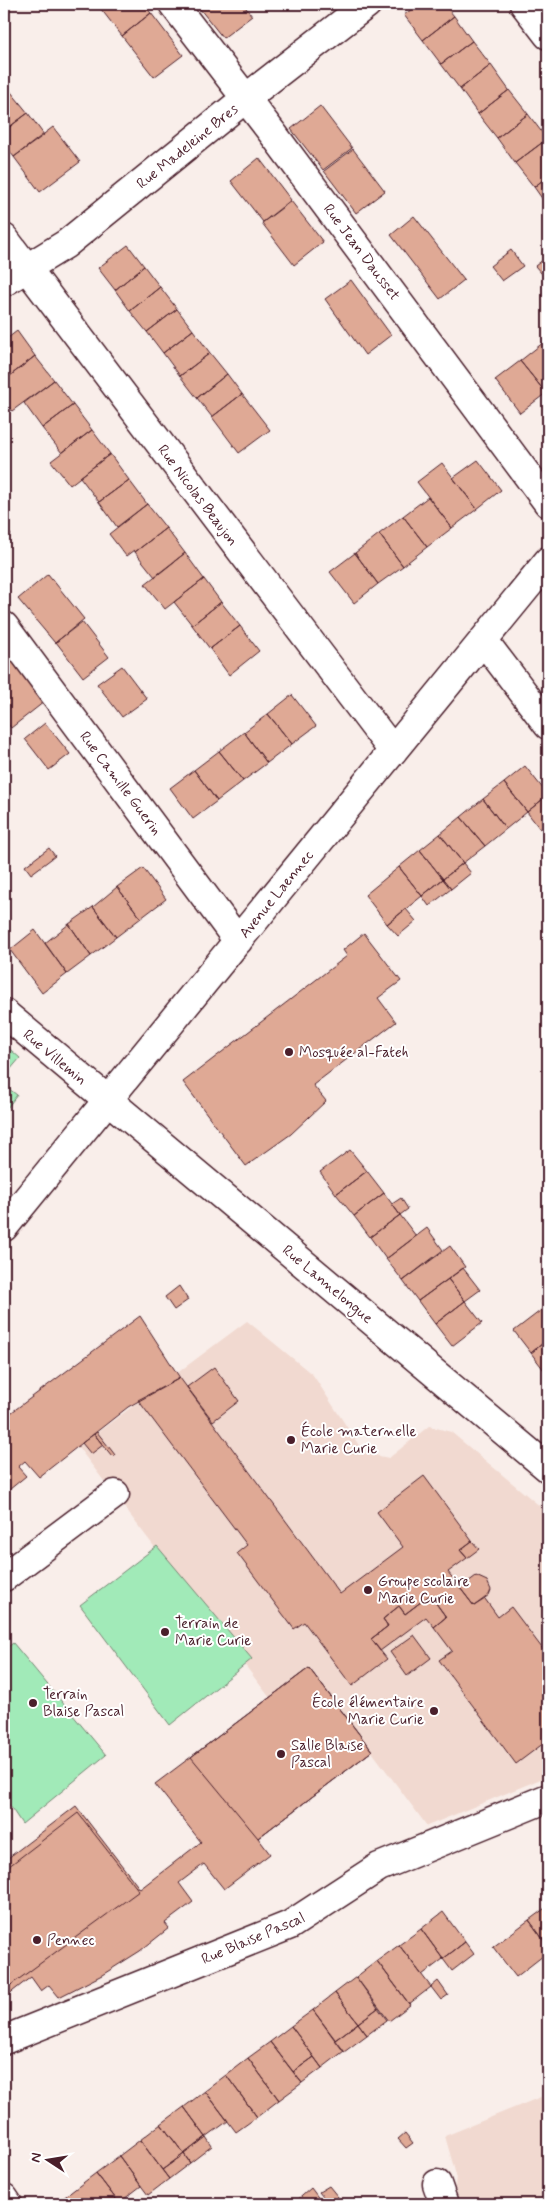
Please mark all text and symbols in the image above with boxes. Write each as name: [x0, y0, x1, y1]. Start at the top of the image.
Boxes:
street label: Rue Madeleine Bres: [133, 99, 243, 194]
street label: Rue Jean Dausset: [318, 200, 404, 305]
street label: Rue Nicolas Beaujon: [152, 441, 242, 550]
street label: Rue Camille Guerin: [75, 728, 166, 840]
street label: Avenue Laennec: [235, 846, 319, 943]
street label: Rue Villemin: [18, 1025, 90, 1090]
place label: Mosquée al-Fateh: [299, 1043, 409, 1063]
marker: Mosquée al-Fateh: [283, 1046, 295, 1058]
street label: Rue Lannelongue: [277, 1241, 377, 1329]
place label: École maternelle Marie Curie: [301, 1421, 416, 1459]
marker: École maternelle Marie Curie: [285, 1434, 297, 1446]
place label: Groupe scolaire Marie Curie: [378, 1572, 470, 1609]
marker: Groupe scolaire Marie Curie: [362, 1584, 374, 1596]
place label: Terrain de Marie Curie: [175, 1614, 251, 1651]
marker: Terrain de Marie Curie: [159, 1626, 171, 1638]
place label: Terrain Blaise Pascal: [43, 1685, 124, 1722]
place label: École élémentaire Marie Curie: [312, 1692, 424, 1730]
marker: Terrain Blaise Pascal: [27, 1697, 39, 1709]
marker: École élémentaire Marie Curie: [428, 1705, 440, 1717]
place label: Salle Blaise Pascal: [291, 1736, 363, 1773]
marker: Salle Blaise Pascal: [275, 1748, 287, 1760]
street label: Rue Blaise Pascal: [199, 1908, 308, 1970]
place label: Pennec: [47, 1931, 95, 1951]
marker: Pennec: [31, 1934, 43, 1946]
north arrow: [22, 2136, 72, 2186]
text: N: [26, 2151, 46, 2164]

